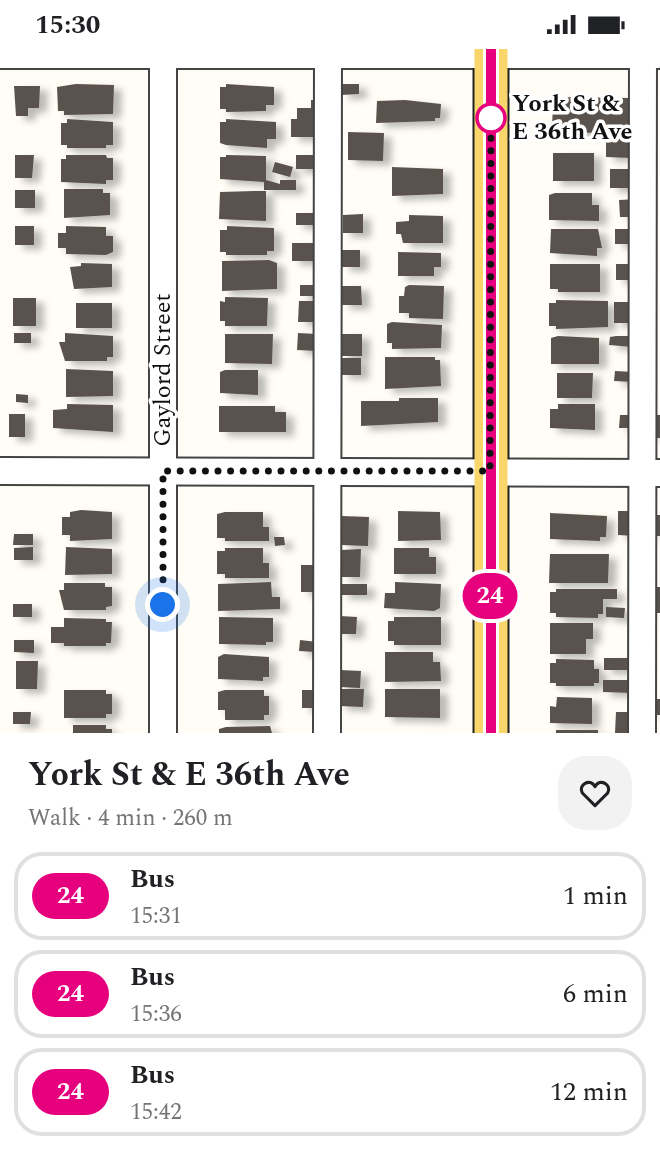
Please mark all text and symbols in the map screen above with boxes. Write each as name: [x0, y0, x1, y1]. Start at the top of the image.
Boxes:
text: 15:30: [35, 5, 100, 45]
place label: York St & E 36th Ave: [512, 86, 632, 150]
marker: York St & E 36th Ave: [476, 103, 506, 133]
street label: Gaylord Street: [145, 293, 181, 447]
line badge: 24: [458, 573, 522, 619]
text: 24: [477, 578, 503, 614]
your location: [145, 587, 180, 622]
text: York St & E 36th Ave: [28, 750, 350, 800]
button: heart: [558, 756, 632, 830]
text: Walk · 4 min · 260 m: [28, 801, 233, 836]
text: Bus: [130, 859, 175, 899]
text: 1 min: [563, 876, 628, 916]
text: 24: [57, 878, 84, 914]
text: 15:31: [130, 899, 182, 934]
text: Bus: [130, 957, 175, 997]
text: 6 min: [563, 974, 628, 1014]
text: 24: [57, 976, 84, 1012]
text: 15:36: [130, 997, 182, 1032]
text: Bus: [130, 1055, 175, 1095]
text: 12 min: [550, 1072, 628, 1112]
text: 24: [57, 1074, 84, 1110]
text: 15:42: [130, 1095, 182, 1130]

